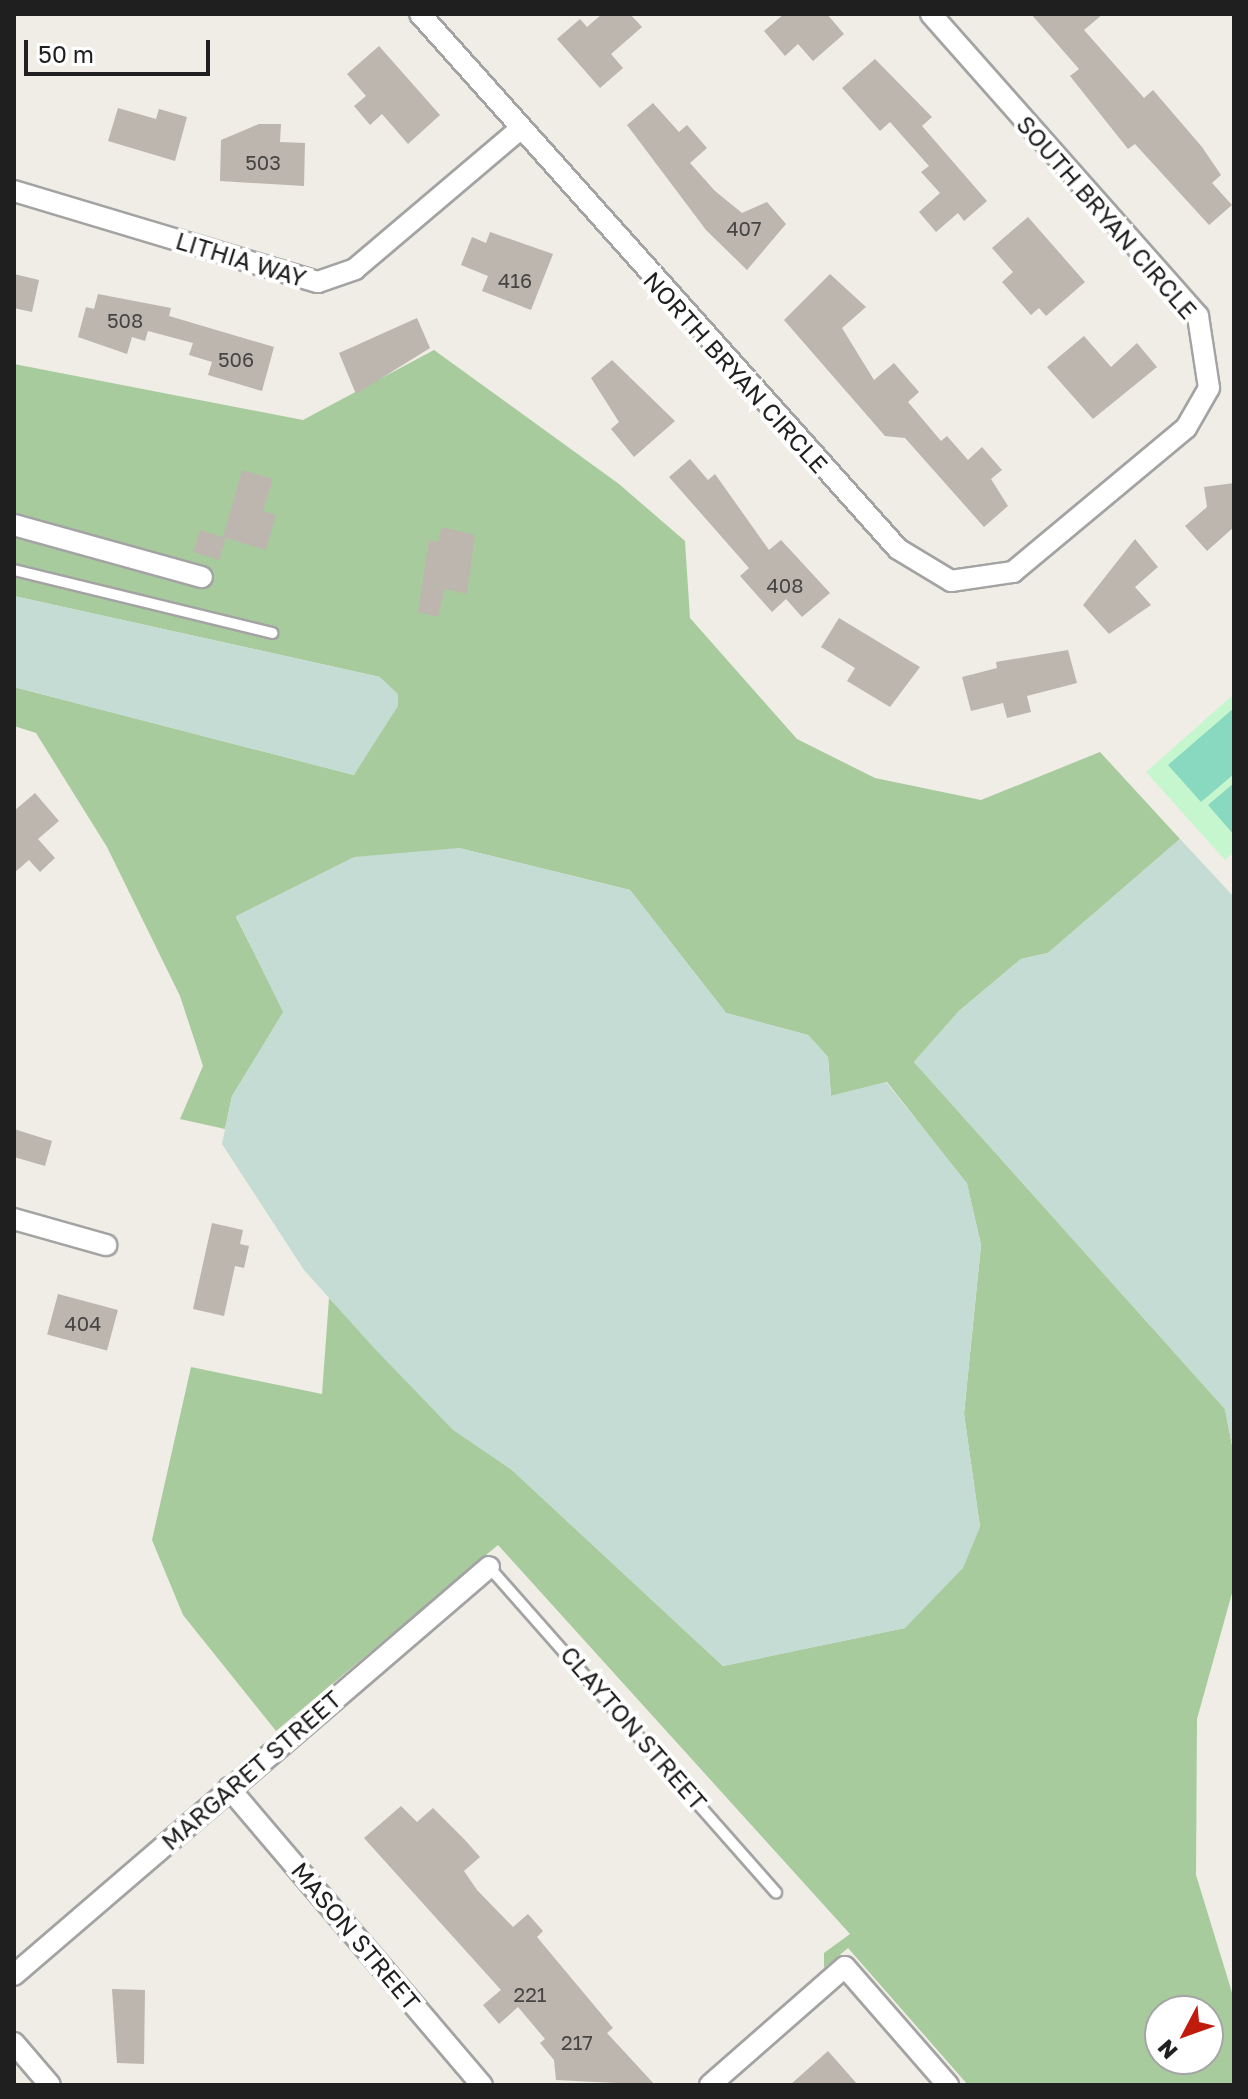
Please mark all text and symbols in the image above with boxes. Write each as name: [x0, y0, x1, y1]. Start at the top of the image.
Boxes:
scale bar: [28, 24, 214, 74]
text: 50 m: [38, 39, 94, 68]
street label: SOUTH BRYAN CIRCLE: [1011, 110, 1203, 324]
house number: 503: [245, 150, 281, 174]
house number: 407: [726, 216, 762, 240]
street label: LITHIA WAY: [172, 226, 310, 292]
street label: NORTH BRYAN CIRCLE: [638, 265, 834, 479]
house number: 416: [498, 268, 532, 292]
house number: 508: [107, 308, 143, 332]
house number: 506: [218, 347, 254, 371]
house number: 408: [767, 573, 803, 597]
house number: 404: [65, 1311, 101, 1335]
street label: CLAYTON STREET: [555, 1640, 713, 1816]
street label: MARGARET STREET: [155, 1684, 347, 1856]
street label: MASON STREET: [286, 1856, 426, 2016]
house number: 221: [514, 1982, 546, 2006]
north arrow: [1144, 1995, 1224, 2075]
house number: 217: [561, 2030, 593, 2054]
text: N: [1151, 2035, 1183, 2065]

